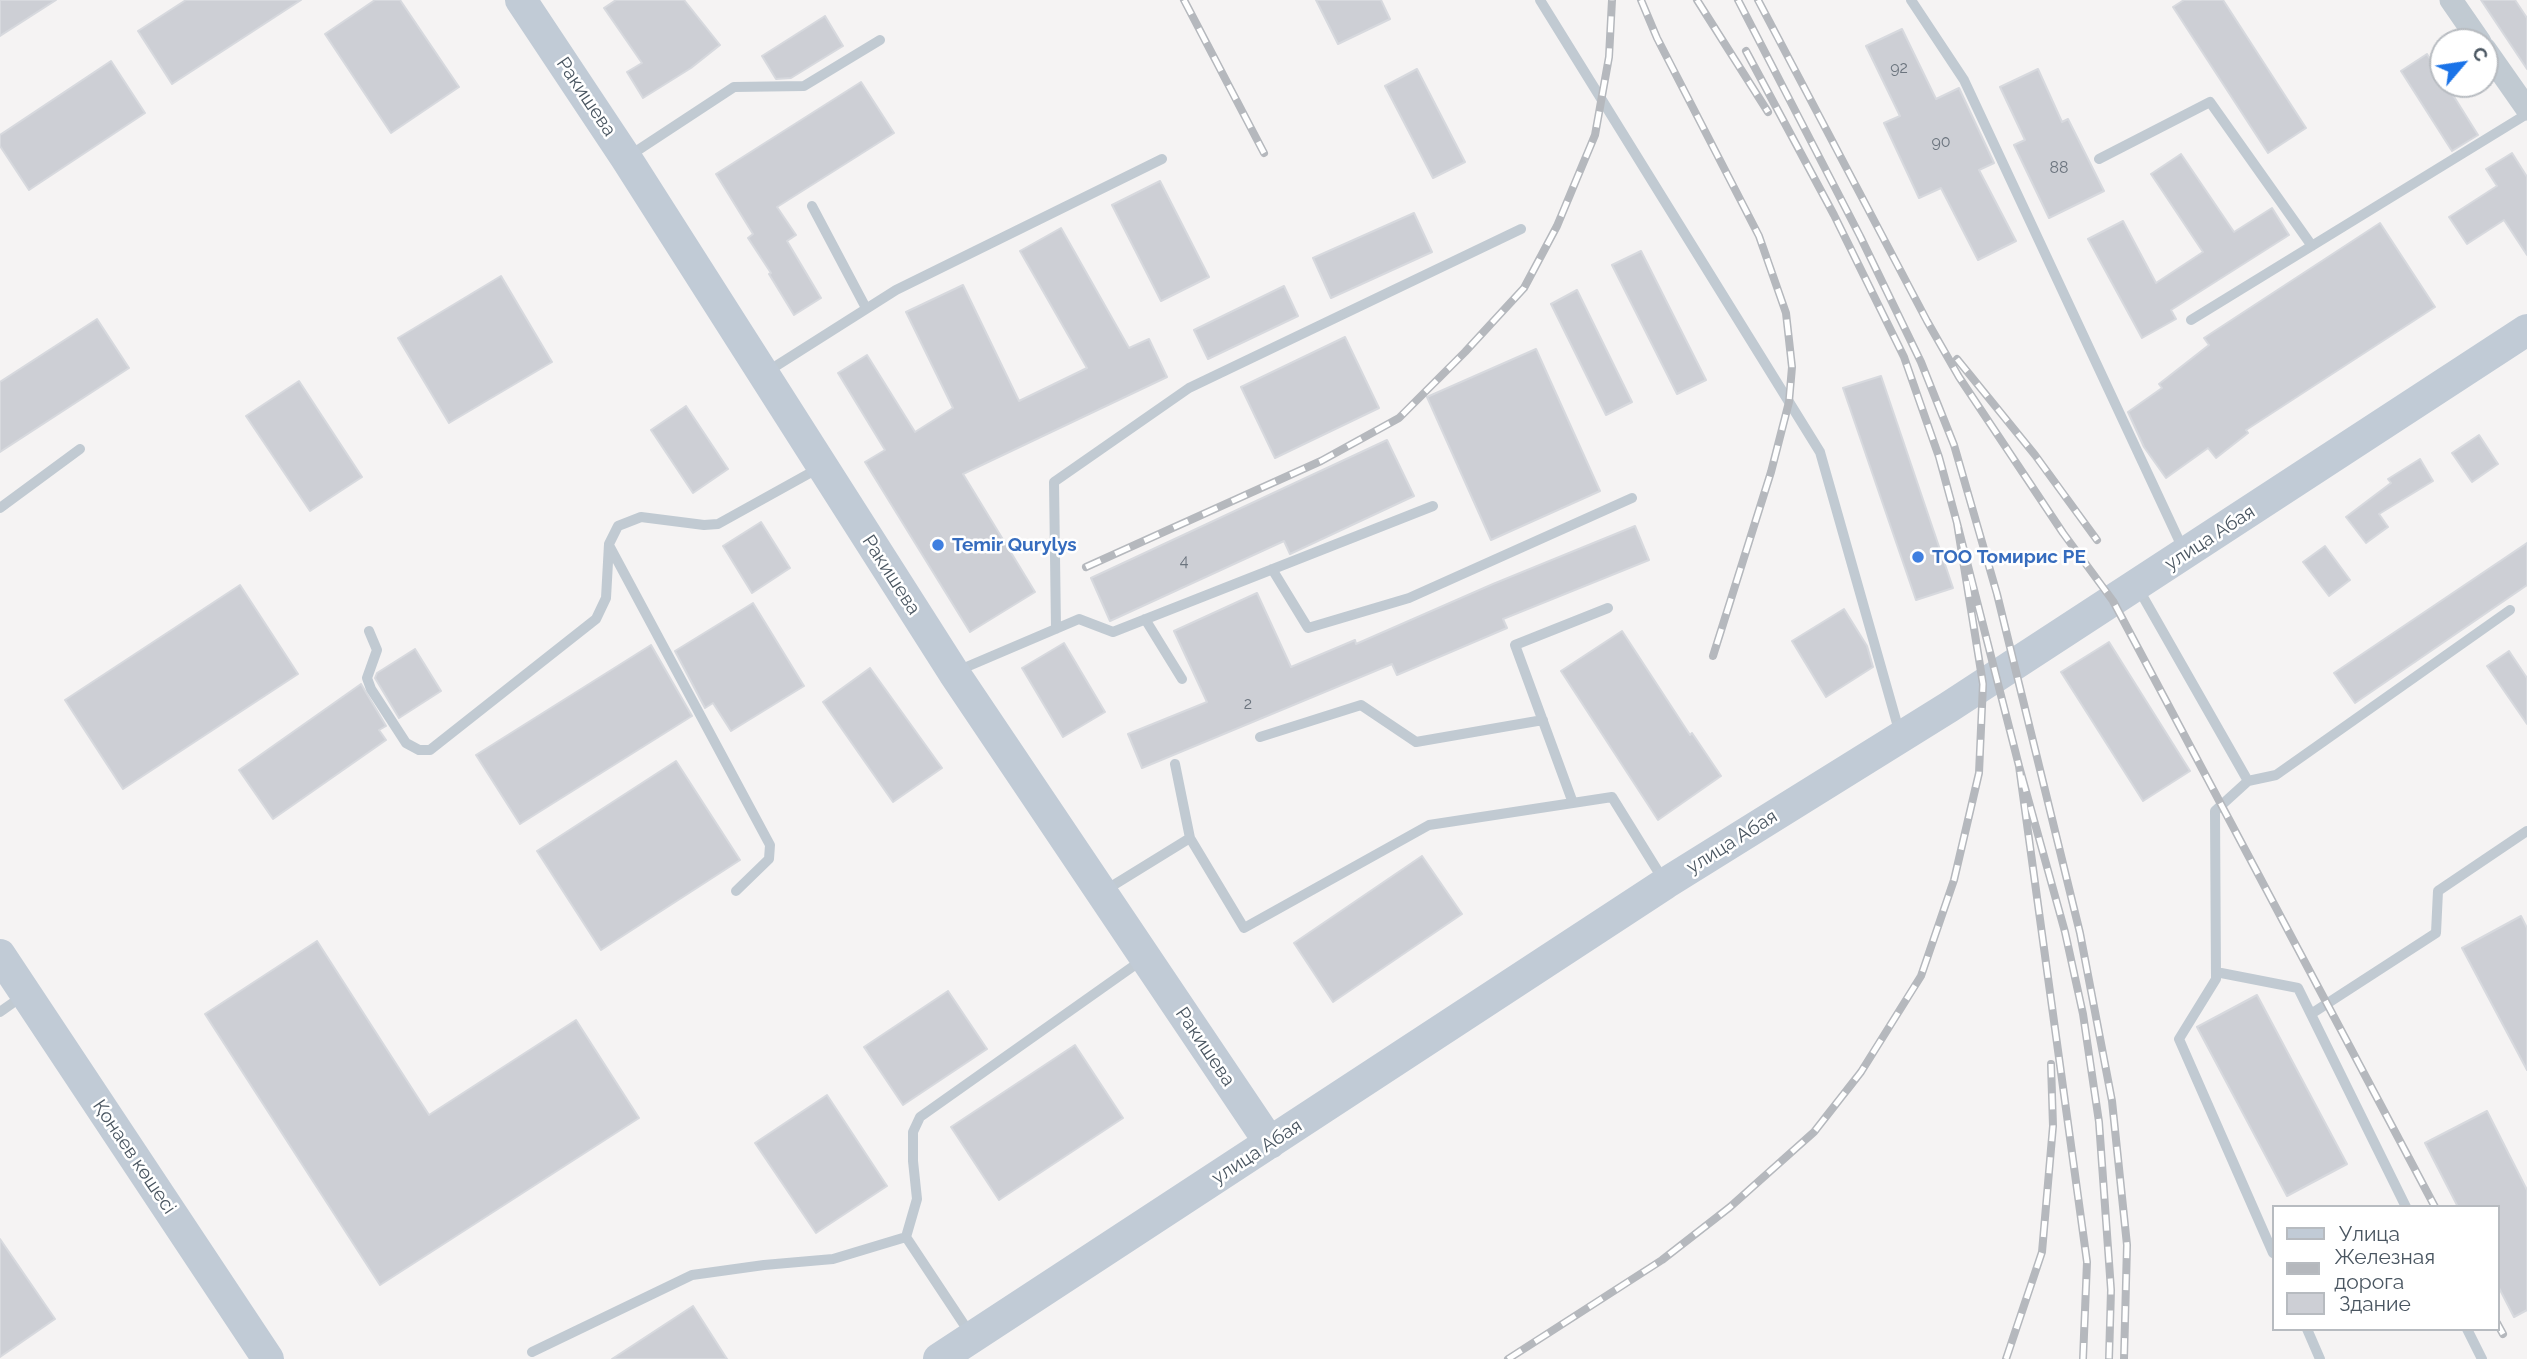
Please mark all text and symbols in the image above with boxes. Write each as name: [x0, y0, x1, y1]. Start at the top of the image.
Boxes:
north arrow: [2429, 28, 2499, 98]
text: С: [2468, 43, 2493, 65]
street label: Ракишева: [551, 53, 621, 141]
house number: 92: [1890, 58, 1908, 78]
house number: 90: [1931, 132, 1951, 152]
house number: 88: [2050, 158, 2068, 178]
street label: улица Абая: [2161, 500, 2259, 576]
street label: Ракишева: [857, 531, 925, 619]
place label: Temir Qurylys: [952, 534, 1077, 556]
marker: Temir Qurylys: [930, 537, 946, 553]
place label: ТОО Томирис РЕ: [1932, 546, 2086, 568]
marker: ТОО Томирис РЕ: [1910, 549, 1926, 565]
house number: 4: [1180, 551, 1188, 571]
house number: 2: [1244, 694, 1252, 714]
street label: улица Абая: [1682, 805, 1782, 879]
street label: Ракишева: [1170, 1003, 1240, 1091]
street label: Қонаев көшесі: [88, 1096, 180, 1218]
street label: улица Абая: [1208, 1114, 1306, 1190]
legend: [2272, 1205, 2499, 1331]
text: Улица: [2339, 1221, 2400, 1246]
text: Железная дорога: [2334, 1244, 2435, 1294]
text: Здание: [2339, 1291, 2411, 1316]

